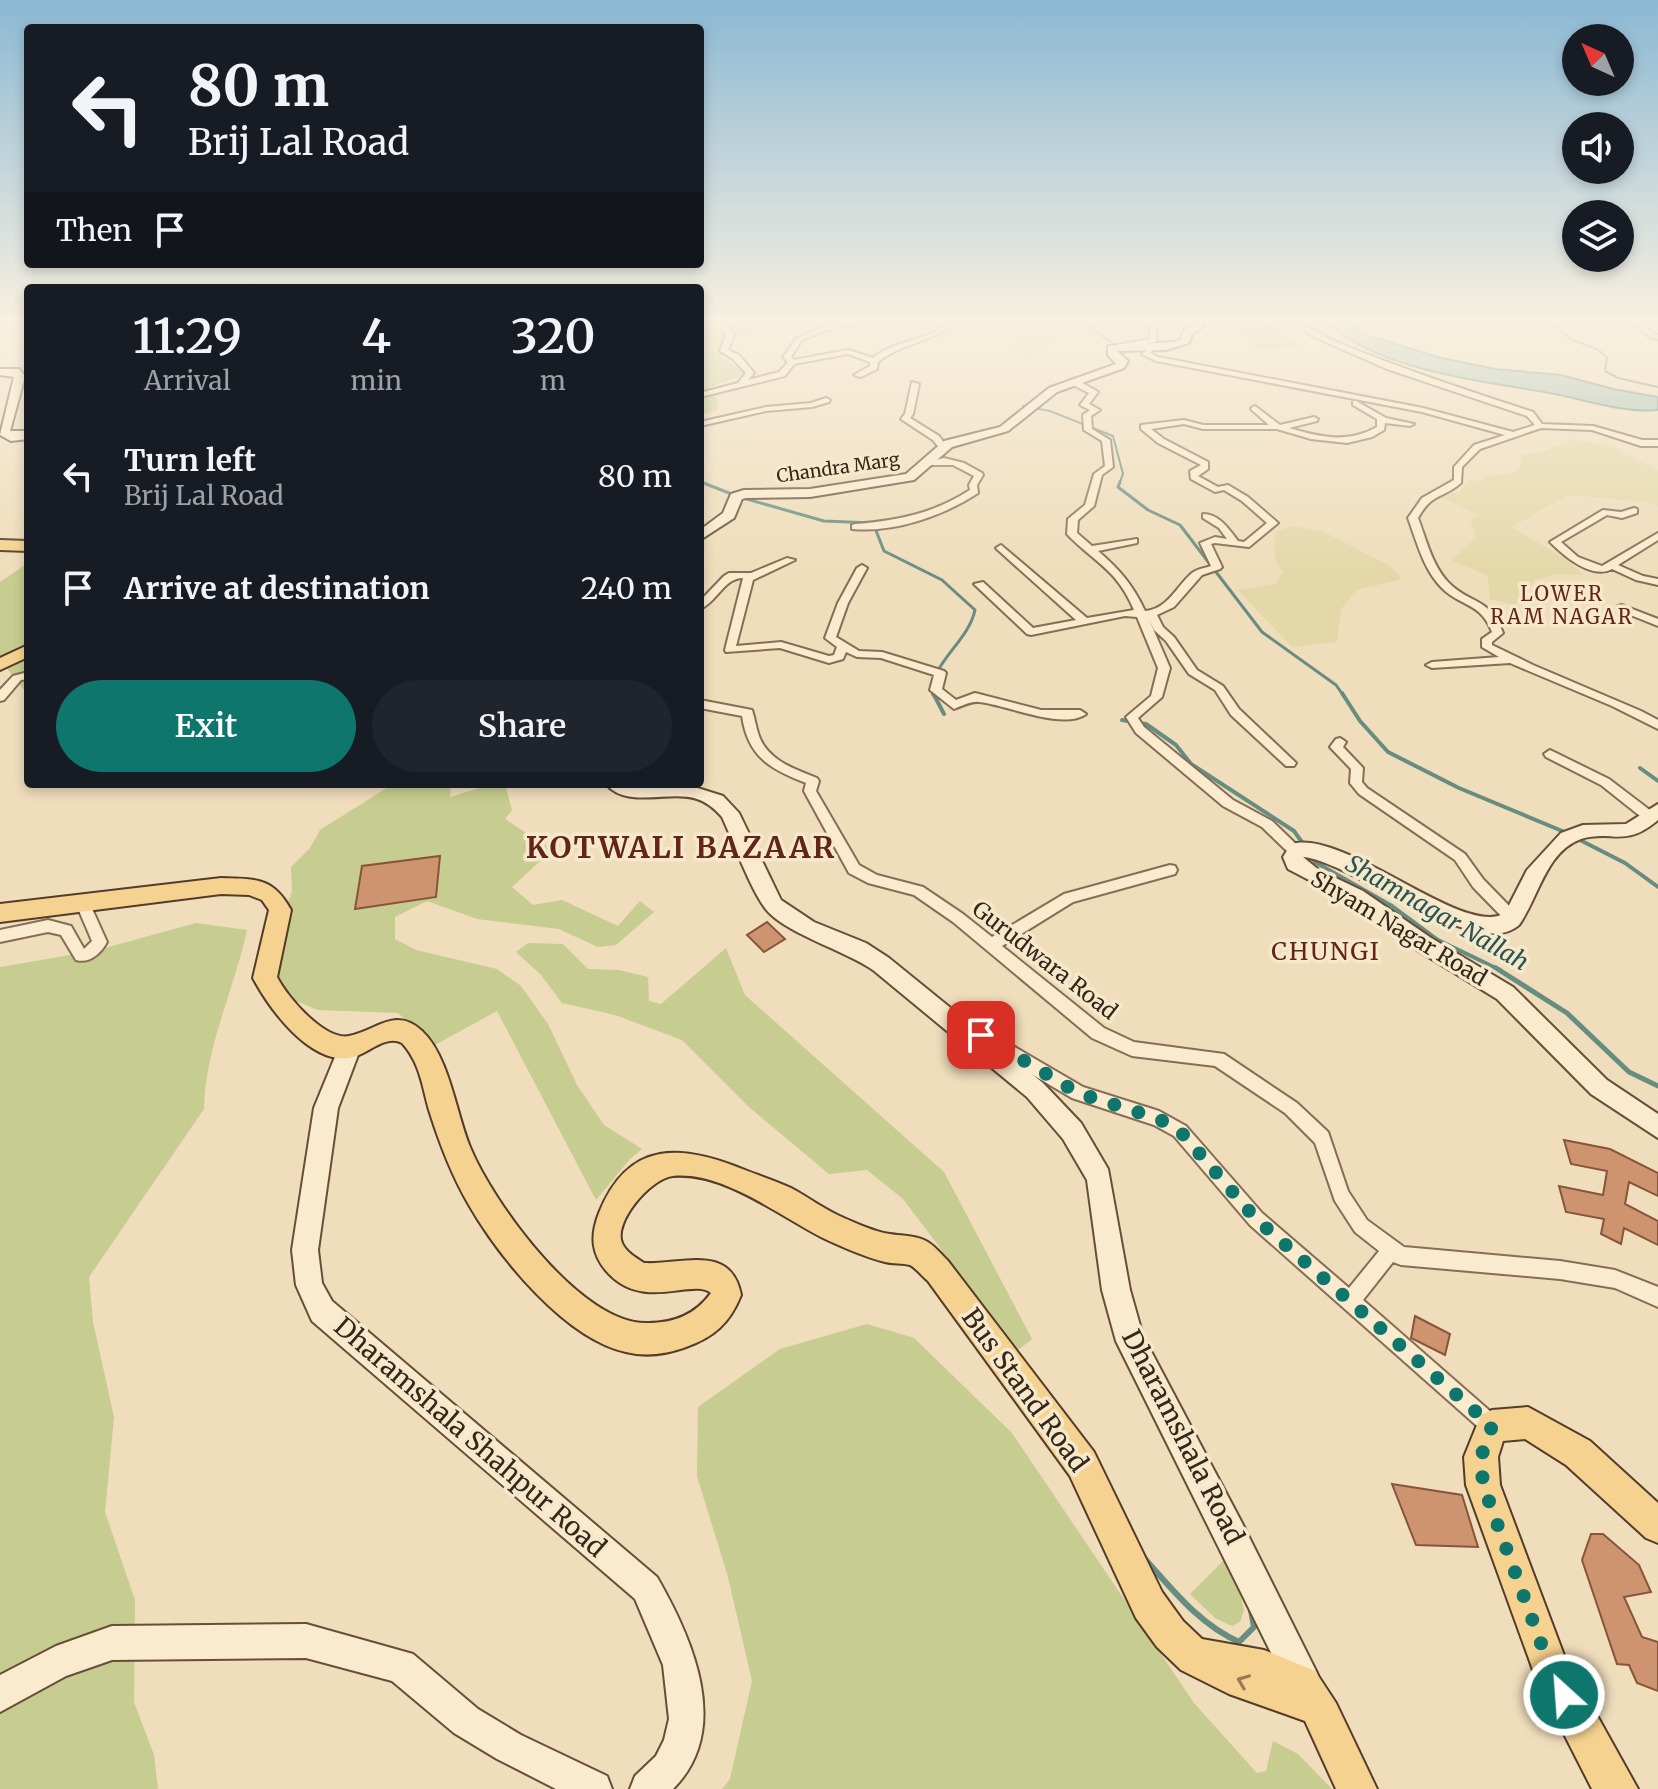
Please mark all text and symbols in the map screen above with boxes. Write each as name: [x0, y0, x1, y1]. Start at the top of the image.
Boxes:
north arrow: [1562, 24, 1634, 96]
map controls: [1562, 24, 1634, 272]
text: 80 m: [188, 51, 329, 121]
icon: left: [56, 56, 160, 160]
button: sound: [1562, 112, 1634, 184]
text: Brij Lal Road: [188, 120, 409, 165]
button: layers: [1562, 200, 1634, 272]
icon: arrive: [148, 208, 192, 252]
text: Then: [56, 211, 132, 249]
text: 11:29: [133, 306, 242, 366]
text: 4: [361, 306, 391, 366]
text: 320: [511, 306, 595, 366]
text: Arrival: [144, 364, 231, 397]
text: min: [351, 364, 402, 397]
text: m: [540, 364, 566, 397]
text: Turn left: [124, 441, 256, 479]
street label: Chandra Marg: [775, 447, 901, 488]
icon: left: [56, 454, 100, 498]
text: 80 m: [598, 457, 672, 495]
text: Brij Lal Road: [124, 479, 284, 512]
icon: arrive: [56, 566, 100, 610]
text: Arrive at destination: [124, 569, 430, 607]
text: 240 m: [581, 569, 672, 607]
district label: LOWER RAM NAGAR: [1490, 581, 1634, 629]
button: Exit: [56, 680, 356, 772]
button: Share: [372, 680, 672, 772]
district label: KOTWALI BAZAAR: [526, 828, 836, 866]
water label: Shamnagar Nallah: [1340, 848, 1534, 978]
street label: Shyam Nagar Road: [1306, 864, 1492, 992]
street label: Gurudwara Road: [967, 895, 1123, 1025]
district label: CHUNGI: [1271, 936, 1381, 967]
pin: [947, 1001, 1015, 1069]
icon: arrive: [959, 1013, 1003, 1057]
street label: Bus Stand Road: [955, 1301, 1096, 1478]
street label: Dharamshala Shahpur Road: [328, 1309, 613, 1564]
street label: Dharamshala Road: [1115, 1324, 1252, 1550]
position arrow: [1522, 1653, 1606, 1737]
one-way arrow: [1237, 1674, 1252, 1690]

